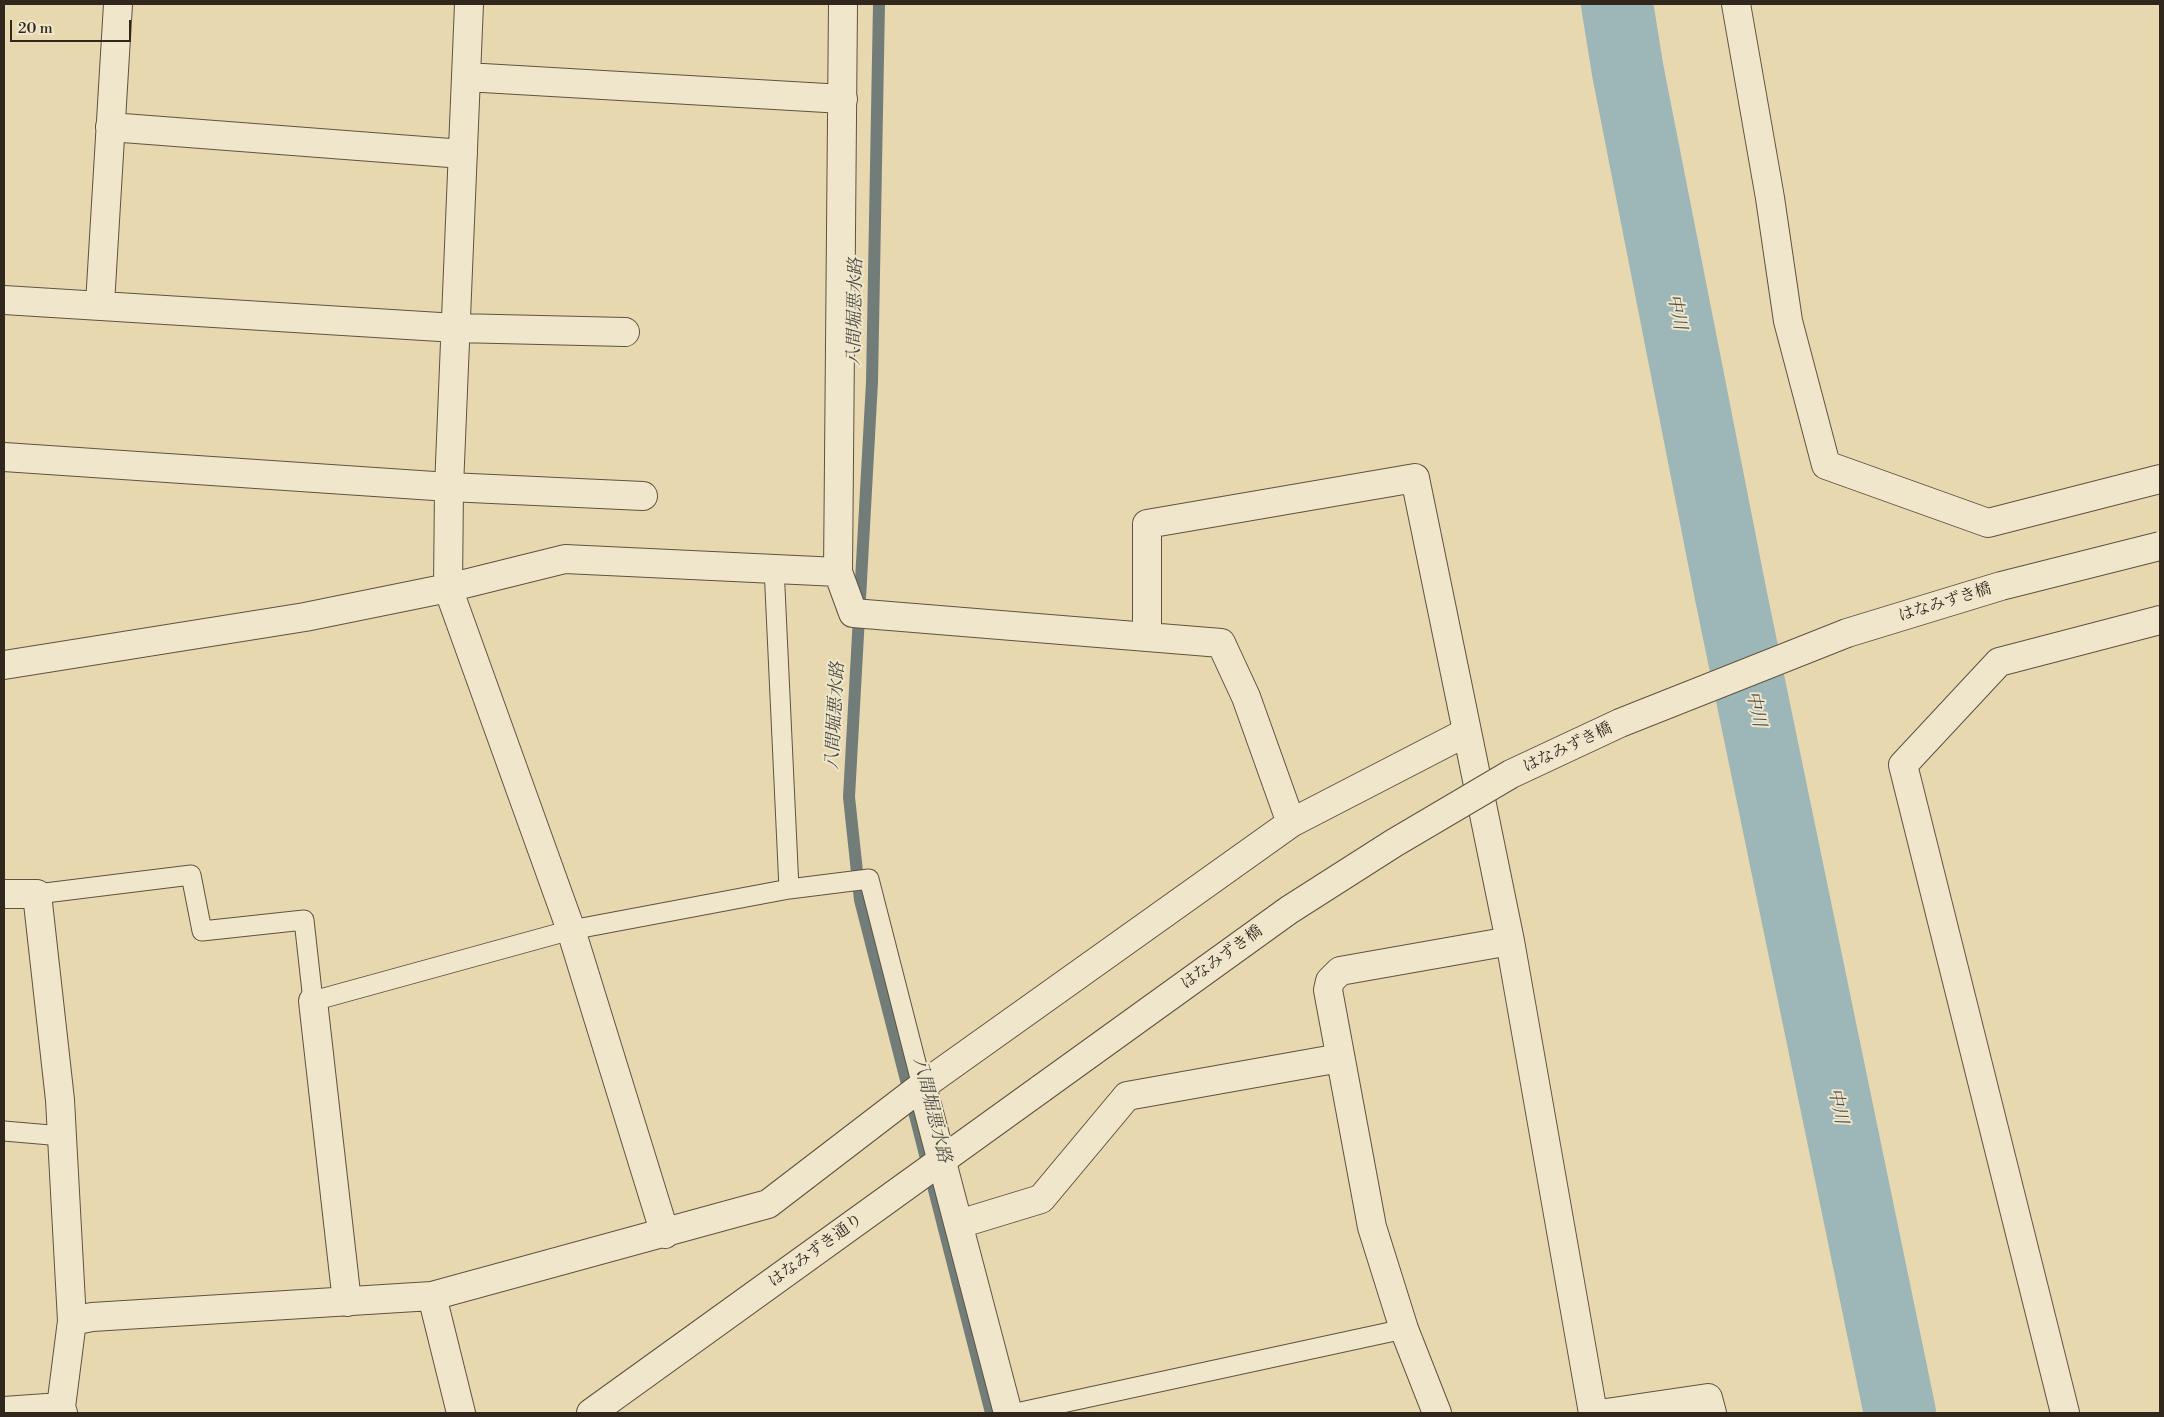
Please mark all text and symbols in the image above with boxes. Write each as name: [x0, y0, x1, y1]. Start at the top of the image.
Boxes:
scale bar: [12, 10, 134, 42]
text: 20 m: [18, 19, 53, 38]
water label: 八間堀悪水路: [844, 258, 868, 366]
water label: 中川: [1662, 292, 1690, 332]
street label: はなみずき橋: [1896, 580, 1994, 626]
water label: 八間堀悪水路: [822, 662, 850, 770]
water label: 中川: [1741, 689, 1769, 729]
street label: はなみずき橋: [1520, 719, 1616, 777]
street label: はなみずき橋: [1178, 922, 1266, 994]
water label: 八間堀悪水路: [907, 1055, 955, 1165]
water label: 中川: [1823, 1086, 1851, 1126]
street label: はなみずき通り: [765, 1210, 867, 1292]

